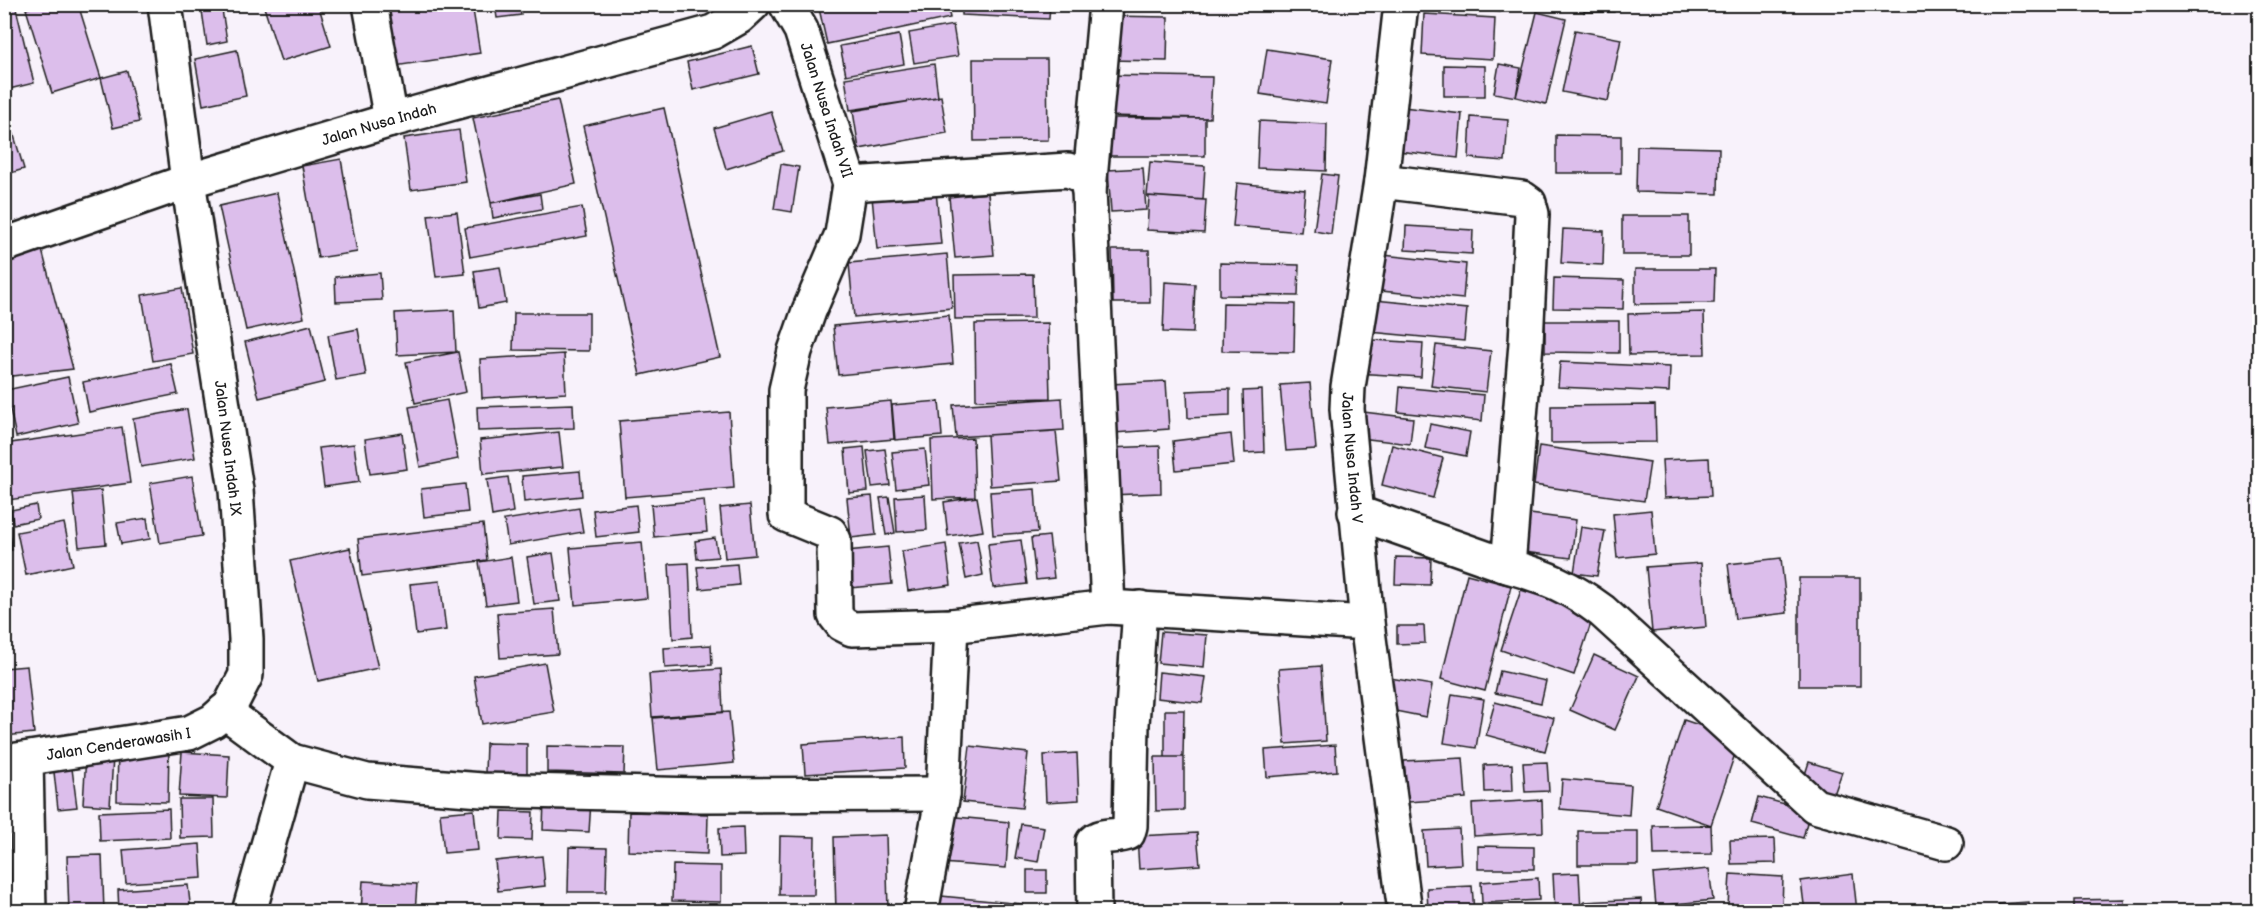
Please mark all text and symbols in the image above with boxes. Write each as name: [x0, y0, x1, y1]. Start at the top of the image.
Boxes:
street label: Jalan Nusa Indah VII: [796, 40, 856, 180]
street label: Jalan Nusa Indah: [319, 99, 438, 150]
street label: Jalan Nusa Indah IX: [210, 380, 245, 517]
street label: Jalan Nusa Indah V: [1337, 392, 1367, 525]
street label: Jalan Cenderawasih I: [45, 724, 193, 765]

